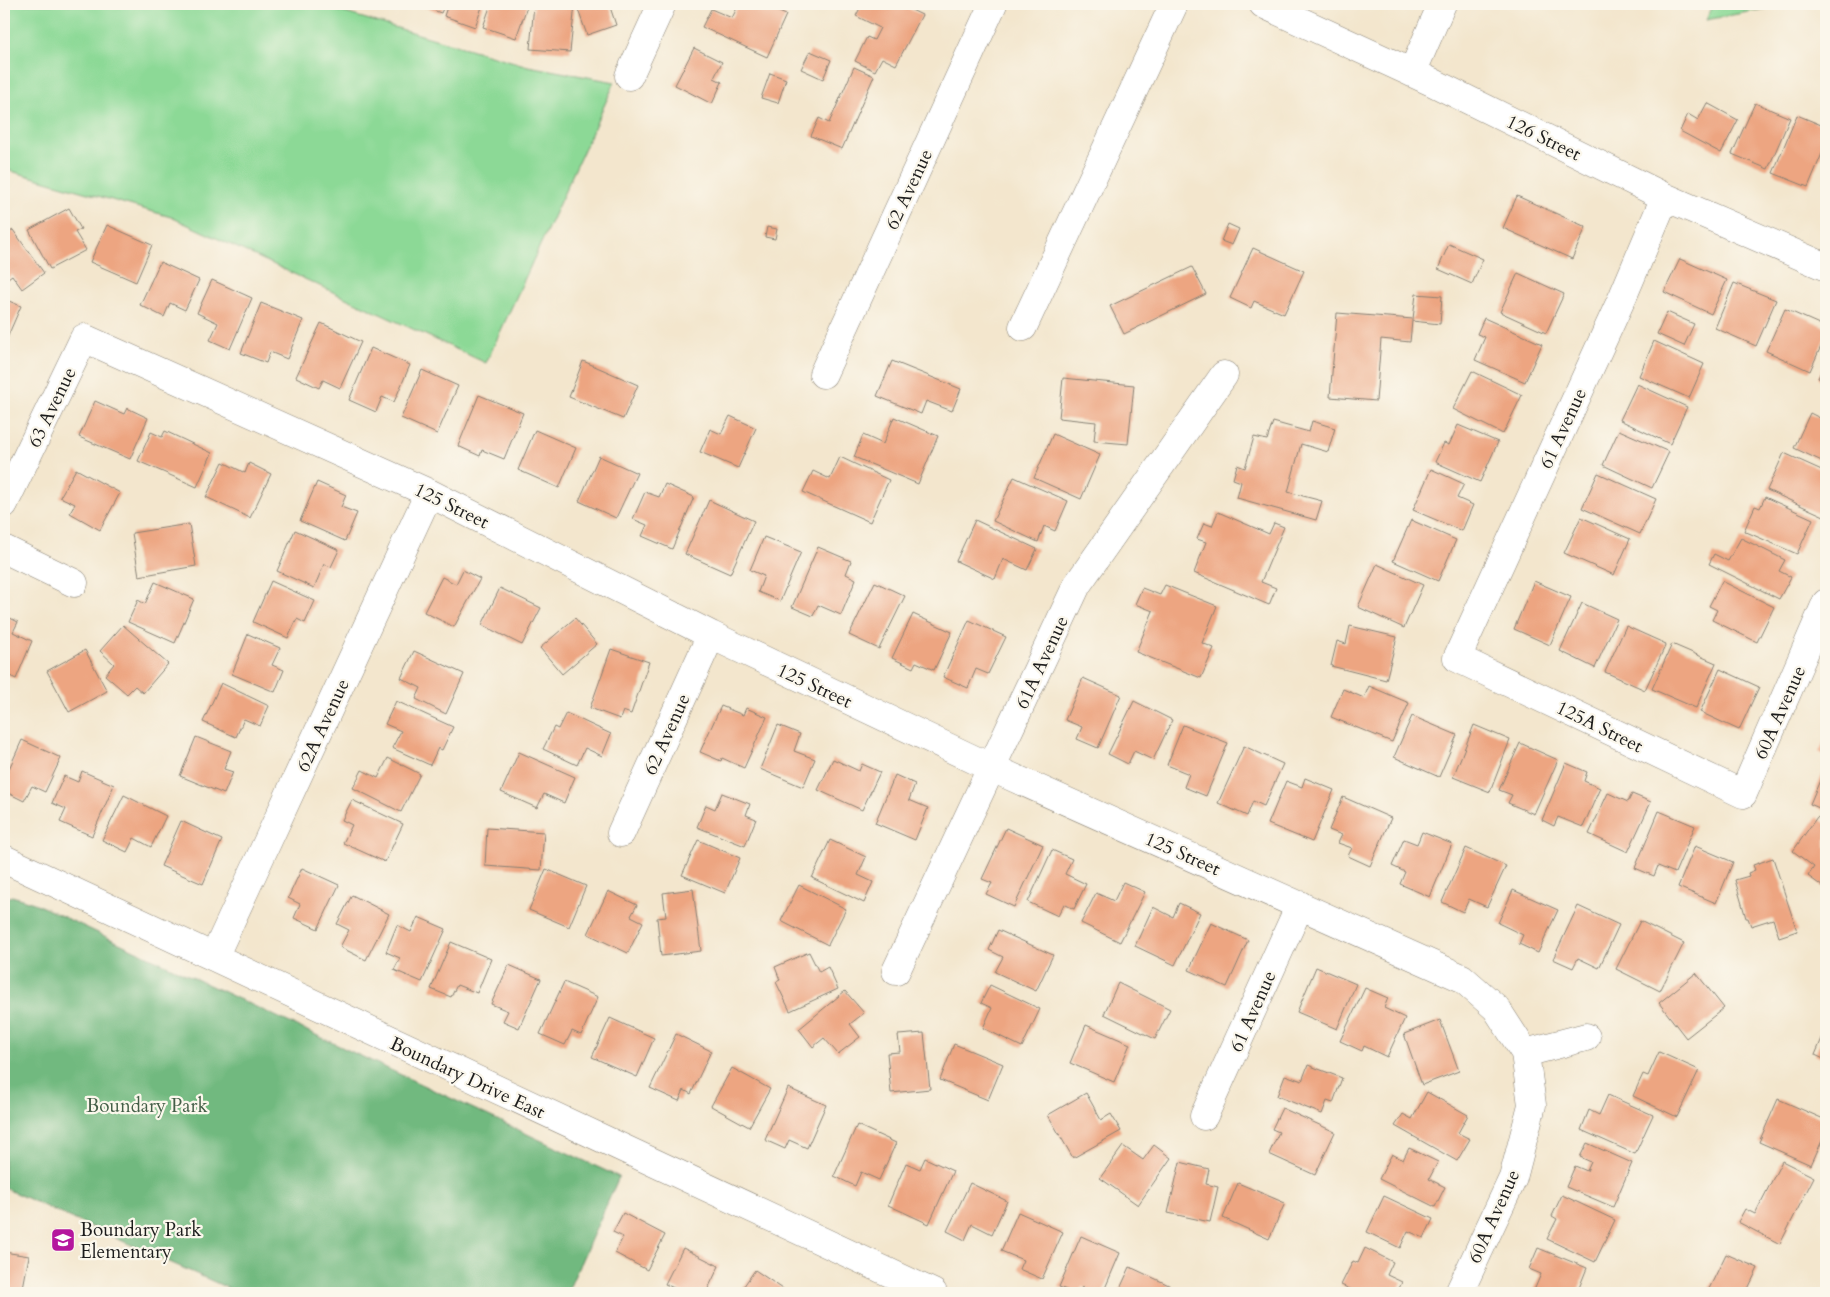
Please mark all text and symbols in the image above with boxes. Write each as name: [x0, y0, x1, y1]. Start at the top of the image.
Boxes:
street label: 126 Street: [1502, 109, 1585, 167]
street label: 62 Avenue: [879, 145, 939, 234]
street label: 63 Avenue: [21, 363, 82, 452]
street label: 61 Avenue: [1533, 384, 1593, 473]
street label: 125 Street: [410, 477, 493, 535]
street label: 61A Avenue: [1009, 612, 1075, 713]
street label: 125 Street: [773, 657, 856, 715]
street label: 60A Avenue: [1748, 662, 1812, 763]
street label: 62A Avenue: [290, 675, 356, 776]
street label: 62 Avenue: [638, 690, 696, 779]
street label: 125A Street: [1552, 695, 1647, 759]
street label: 125 Street: [1141, 826, 1224, 882]
street label: 61 Avenue: [1224, 967, 1282, 1056]
street label: Boundary Drive East: [386, 1031, 549, 1125]
park label: Boundary Park: [86, 1093, 209, 1119]
street label: 60A Avenue: [1462, 1166, 1526, 1267]
place label: Boundary Park Elementary: [80, 1217, 202, 1265]
school or university icon: Boundary Park Elementary: [50, 1227, 76, 1253]

